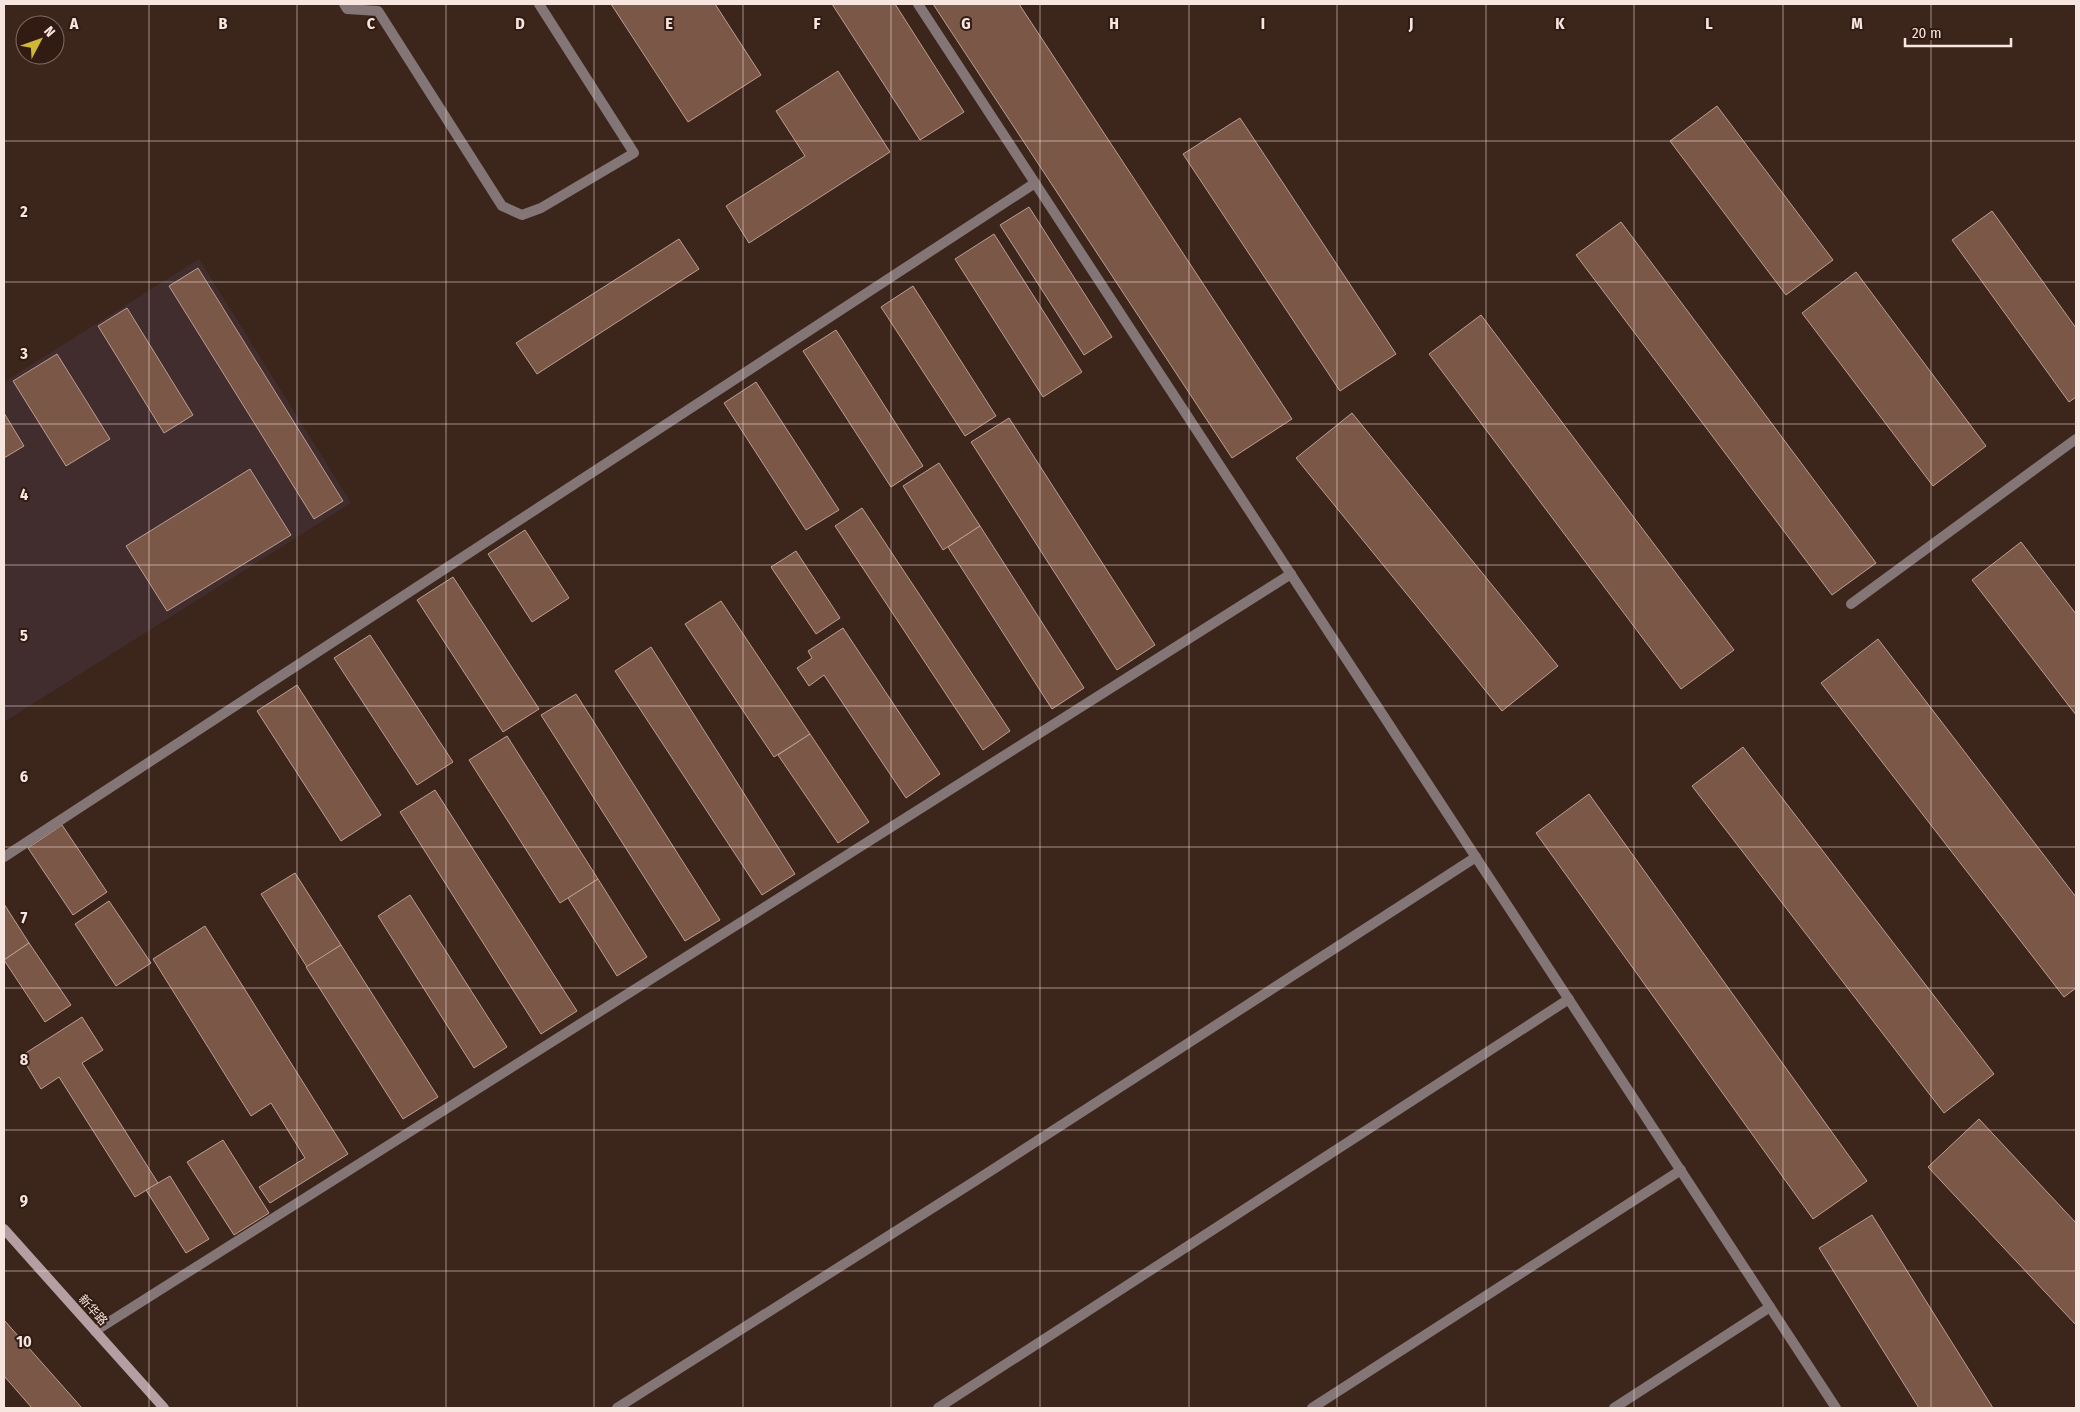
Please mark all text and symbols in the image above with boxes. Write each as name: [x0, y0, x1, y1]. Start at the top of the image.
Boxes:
text: A: [69, 14, 79, 33]
text: B: [219, 14, 228, 33]
text: C: [367, 14, 376, 33]
text: D: [515, 14, 525, 33]
text: E: [665, 14, 673, 33]
text: F: [813, 14, 821, 33]
text: G: [961, 14, 971, 33]
text: H: [1109, 14, 1119, 33]
text: I: [1261, 14, 1265, 33]
text: J: [1408, 14, 1413, 33]
text: K: [1555, 14, 1565, 33]
text: L: [1705, 14, 1713, 33]
text: M: [1851, 14, 1863, 33]
north arrow: [15, 15, 65, 65]
scale bar: [1905, 15, 2011, 47]
text: N: [40, 23, 59, 41]
text: 20 m: [1912, 24, 1942, 42]
text: 2: [19, 202, 28, 221]
text: 3: [19, 344, 28, 363]
text: 4: [20, 485, 28, 504]
text: 5: [20, 626, 28, 645]
text: 6: [20, 767, 28, 786]
text: 7: [21, 908, 28, 927]
text: 8: [20, 1050, 29, 1069]
text: 9: [20, 1191, 28, 1210]
street label: 新华路: [76, 1292, 110, 1328]
text: 10: [16, 1332, 32, 1351]

